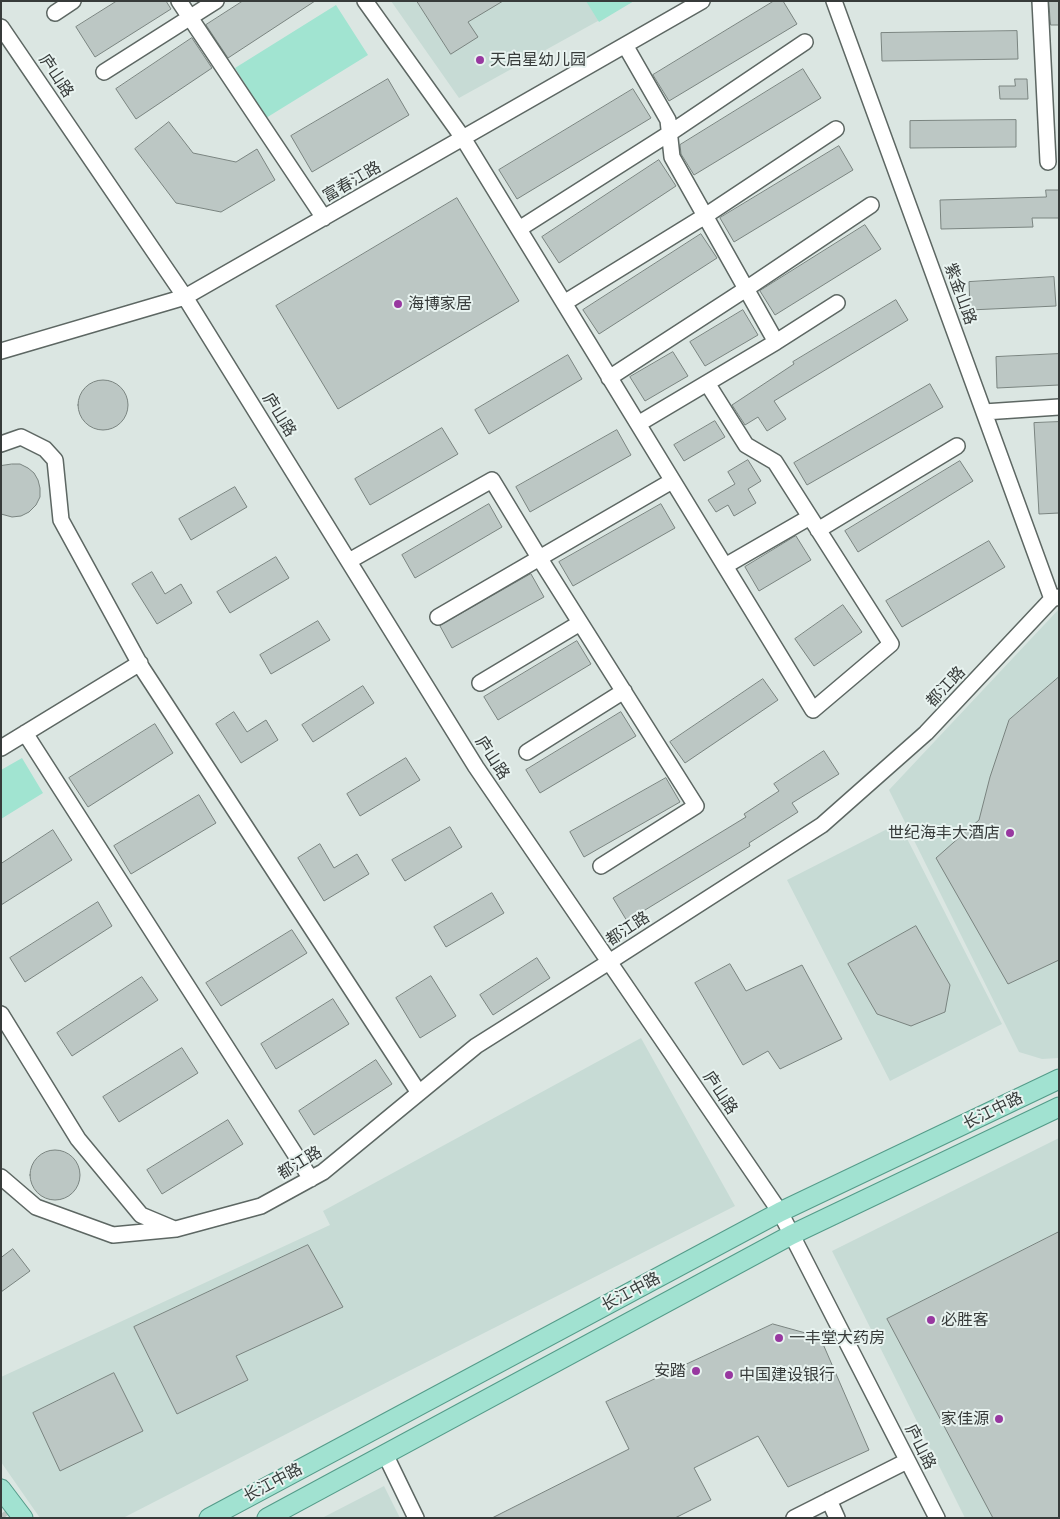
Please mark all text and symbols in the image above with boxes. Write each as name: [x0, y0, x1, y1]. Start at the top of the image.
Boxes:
place label: 天启星幼儿园: [490, 50, 586, 70]
street label: 庐山路: [35, 51, 77, 101]
marker: 天启星幼儿园: [474, 54, 486, 66]
street label: 富春江路: [319, 158, 385, 206]
street label: 紫金山路: [940, 261, 980, 327]
place label: 海博家居: [408, 294, 472, 314]
marker: 海博家居: [392, 298, 404, 310]
street label: 庐山路: [258, 390, 300, 440]
street label: 都江路: [923, 663, 969, 711]
street label: 庐山路: [471, 733, 513, 783]
place label: 世纪海丰大酒店: [888, 823, 1000, 843]
marker: 世纪海丰大酒店: [1004, 827, 1016, 839]
street label: 都江路: [603, 908, 653, 950]
street label: 庐山路: [699, 1068, 741, 1118]
street label: 长江中路: [960, 1088, 1026, 1134]
street label: 都江路: [274, 1142, 326, 1184]
street label: 长江中路: [598, 1269, 664, 1315]
place label: 必胜客: [941, 1310, 989, 1330]
marker: 必胜客: [925, 1314, 937, 1326]
place label: 一丰堂大药房: [789, 1328, 885, 1348]
marker: 一丰堂大药房: [773, 1332, 785, 1344]
place label: 安踏: [654, 1361, 686, 1381]
marker: 安踏: [690, 1365, 702, 1377]
place label: 中国建设银行: [739, 1365, 835, 1385]
marker: 中国建设银行: [723, 1369, 735, 1381]
place label: 家佳源: [941, 1409, 989, 1429]
marker: 家佳源: [993, 1413, 1005, 1425]
street label: 庐山路: [901, 1421, 939, 1473]
street label: 长江中路: [240, 1460, 306, 1506]

